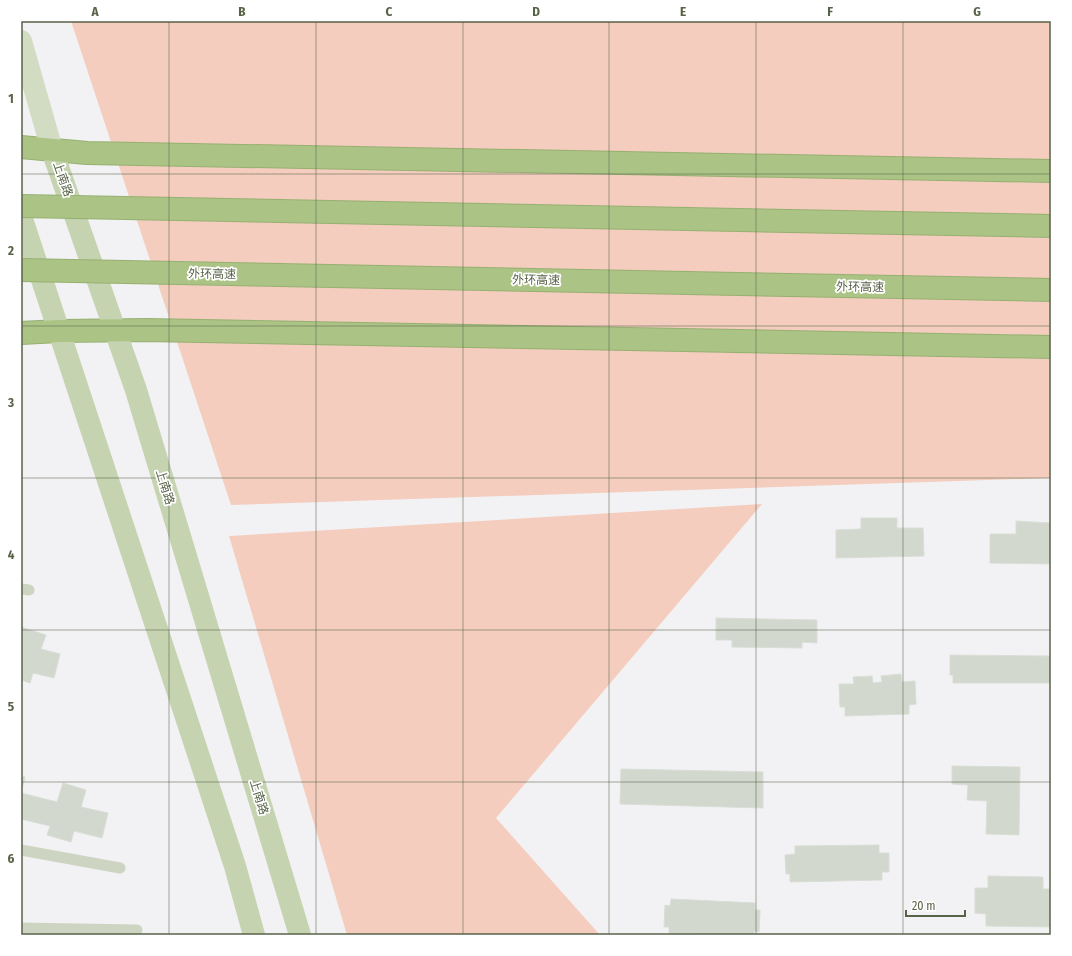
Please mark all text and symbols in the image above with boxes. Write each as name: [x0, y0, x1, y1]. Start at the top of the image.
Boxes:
text: A: [90, 4, 99, 19]
text: B: [238, 4, 246, 19]
text: C: [386, 4, 393, 19]
text: D: [532, 4, 540, 19]
text: E: [680, 4, 686, 19]
text: F: [827, 4, 833, 19]
text: G: [973, 4, 981, 19]
text: 1: [8, 91, 14, 106]
street label: 上南路: [51, 160, 75, 198]
text: 2: [7, 243, 14, 258]
street label: 外环高速: [188, 267, 236, 281]
street label: 外环高速: [512, 273, 560, 287]
street label: 外环高速: [836, 280, 884, 294]
text: 3: [7, 395, 14, 410]
street label: 上南路: [153, 468, 177, 506]
text: 4: [8, 547, 15, 562]
text: 5: [8, 699, 14, 714]
street label: 上南路: [247, 778, 271, 816]
text: 6: [8, 851, 15, 866]
scale bar: [906, 892, 965, 918]
text: 20 m: [912, 899, 936, 913]

